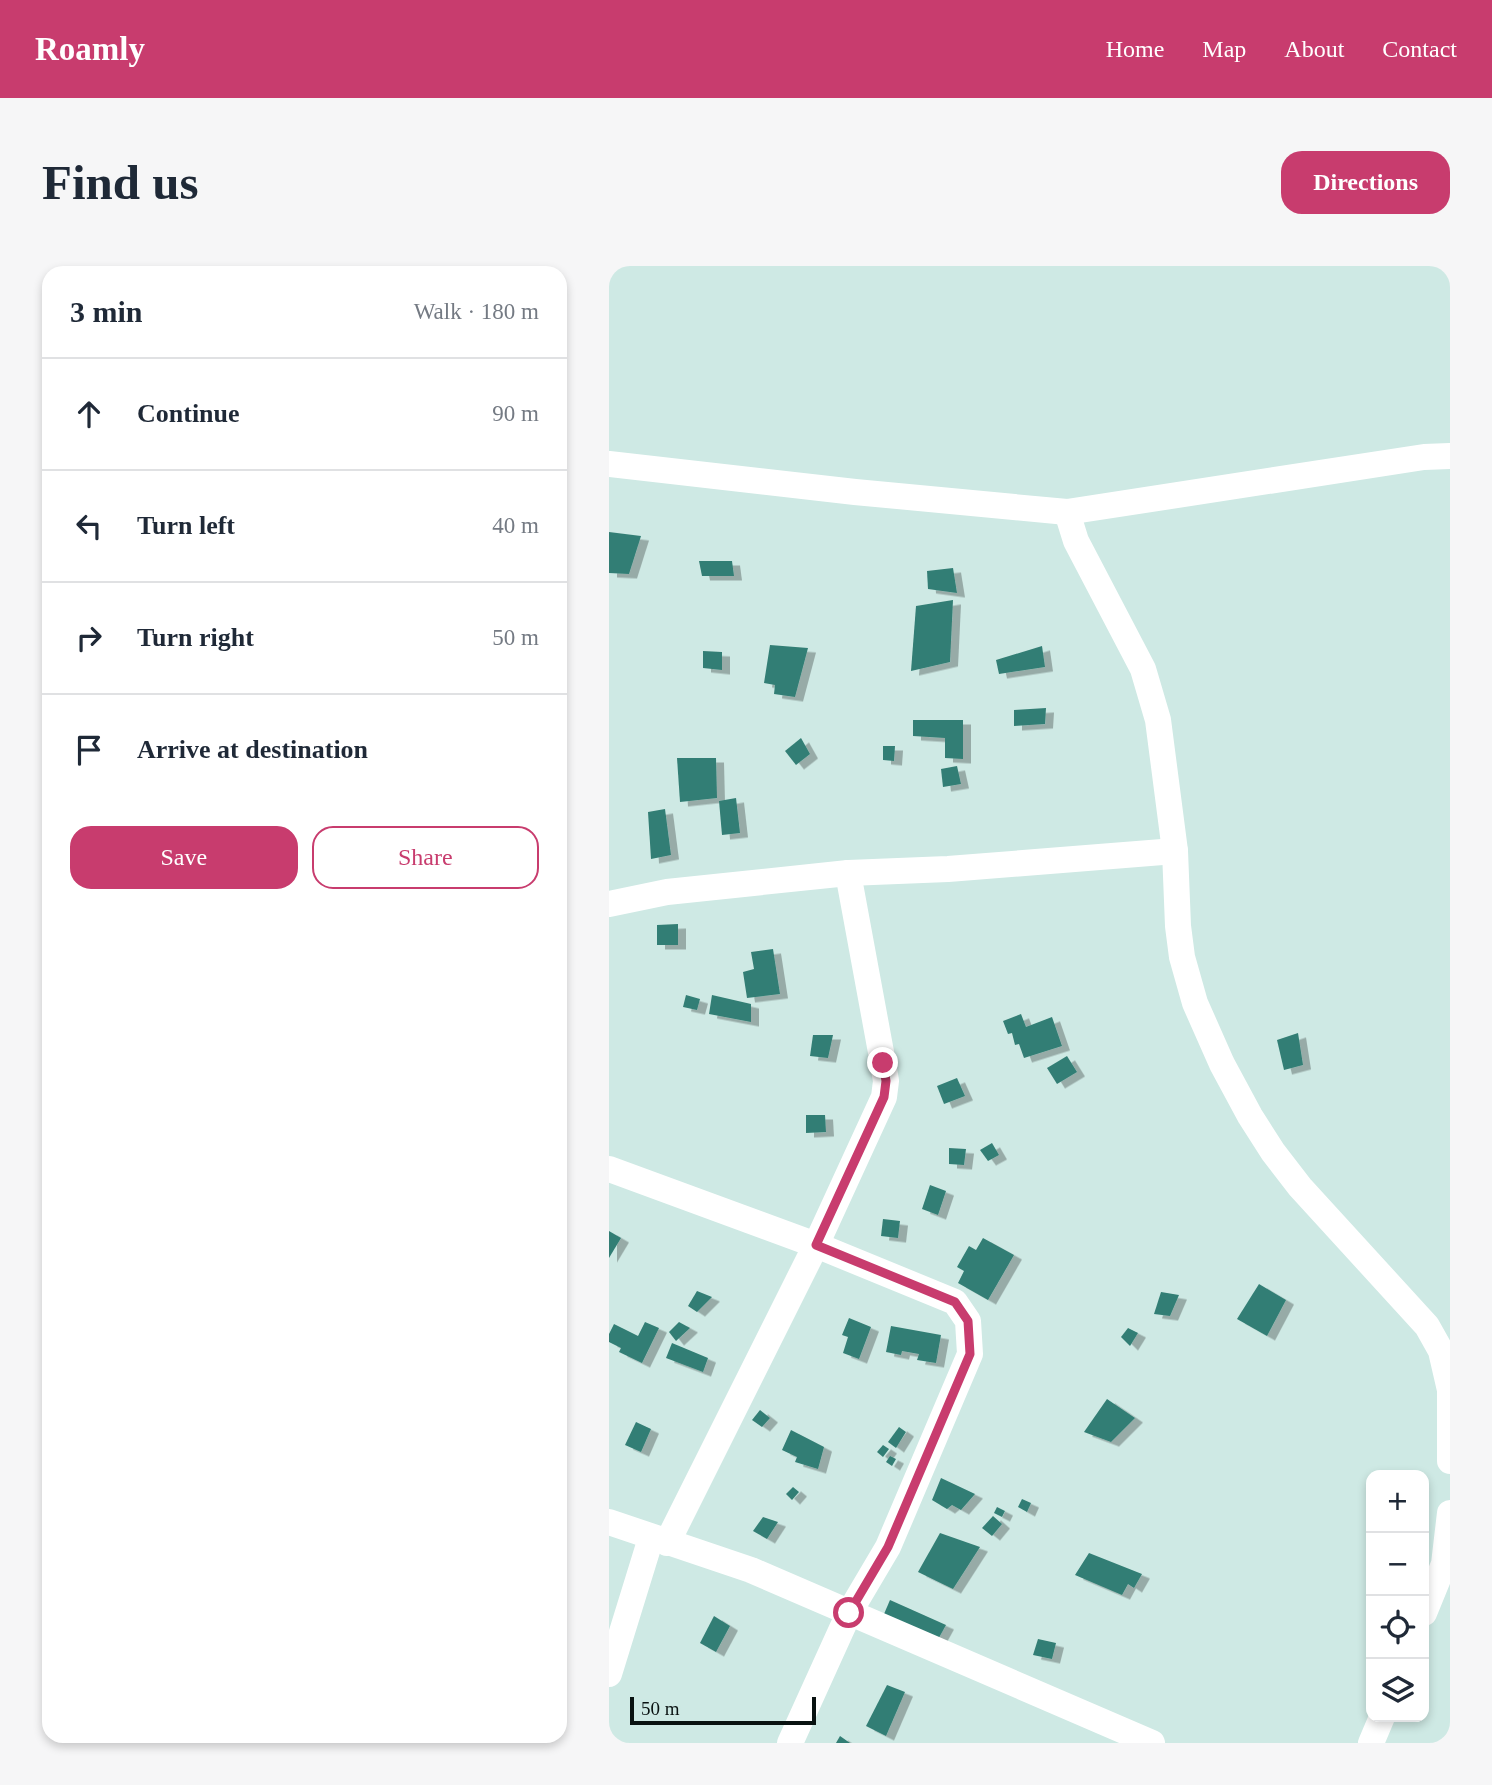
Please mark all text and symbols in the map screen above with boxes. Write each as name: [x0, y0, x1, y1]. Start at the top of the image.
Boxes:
text: Roamly: [35, 31, 145, 67]
text: Home: [1106, 36, 1164, 62]
text: Map: [1202, 36, 1246, 62]
text: About: [1284, 36, 1344, 62]
text: Contact: [1382, 36, 1457, 62]
button: Directions: [1281, 151, 1450, 214]
text: Find us: [42, 155, 199, 210]
text: 3 min: [70, 295, 143, 328]
text: Walk · 180 m: [414, 299, 539, 324]
icon: ahead: [70, 395, 108, 433]
text: Continue: [137, 399, 240, 428]
text: 90 m: [492, 401, 539, 426]
icon: left: [70, 507, 108, 545]
text: Turn left: [137, 511, 235, 540]
text: 40 m: [492, 513, 539, 538]
icon: right: [70, 619, 108, 657]
text: Turn right: [137, 623, 254, 652]
text: 50 m: [492, 625, 539, 650]
icon: arrive: [70, 731, 108, 769]
text: Arrive at destination: [137, 735, 368, 764]
button: Save: [70, 826, 298, 889]
button: Share: [312, 826, 539, 889]
route end: [867, 1047, 898, 1078]
map controls: [1366, 1470, 1429, 1722]
button: +: [1366, 1470, 1429, 1533]
button: −: [1366, 1533, 1429, 1596]
button: locate: [1366, 1596, 1429, 1659]
route start: [833, 1597, 864, 1628]
button: layers: [1366, 1659, 1429, 1722]
scale bar: [630, 1694, 815, 1726]
text: 50 m: [641, 1698, 680, 1719]

